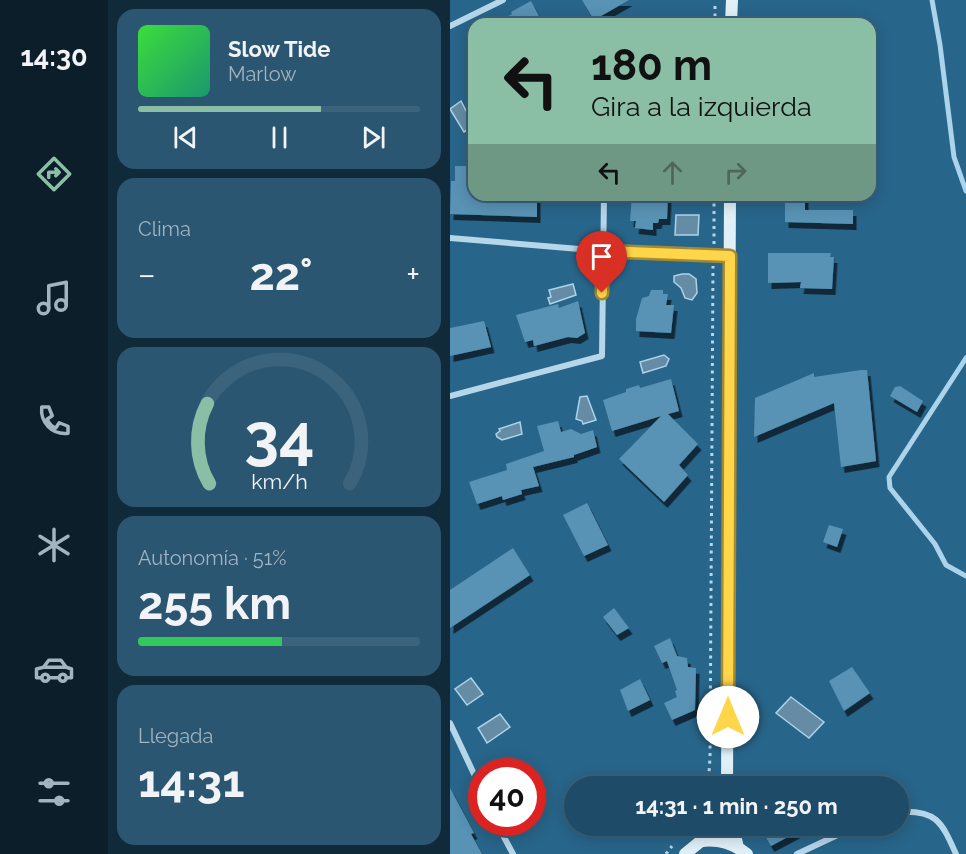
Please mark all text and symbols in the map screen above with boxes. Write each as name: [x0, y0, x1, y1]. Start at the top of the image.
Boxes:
text: Slow Tide: [228, 36, 330, 62]
text: 14:30: [20, 41, 88, 72]
text: 180 m: [591, 41, 712, 90]
icon: left: [492, 42, 570, 120]
text: Marlow: [228, 62, 297, 86]
text: Gira a la izquierda: [591, 91, 812, 122]
icon: previous: [169, 121, 202, 154]
icon: pause: [263, 121, 296, 154]
icon: next: [357, 121, 390, 154]
icon: directions: [33, 153, 75, 195]
icon: left: [593, 156, 626, 189]
icon: ahead: [656, 156, 689, 189]
icon: right: [719, 156, 752, 189]
text: Clima: [138, 217, 191, 241]
pin: [576, 231, 627, 293]
icon: arrive: [585, 240, 618, 273]
text: 22°: [249, 248, 313, 301]
text: −: [138, 255, 156, 294]
text: +: [406, 255, 420, 294]
icon: music: [33, 277, 75, 319]
text: 34: [244, 399, 314, 473]
icon: phone: [33, 400, 75, 442]
text: km/h: [251, 469, 307, 494]
icon: climate: [33, 524, 75, 566]
text: Autonomía · 51%: [138, 546, 287, 570]
text: 255 km: [138, 577, 291, 630]
icon: car: [33, 648, 75, 690]
position arrow: [696, 685, 760, 749]
text: Llegada: [138, 724, 213, 748]
text: 14:31: [138, 755, 244, 808]
speed limit sign: 40: [468, 758, 546, 836]
icon: filters: [33, 771, 75, 813]
text: 14:31 · 1 min · 250 m: [635, 793, 838, 819]

